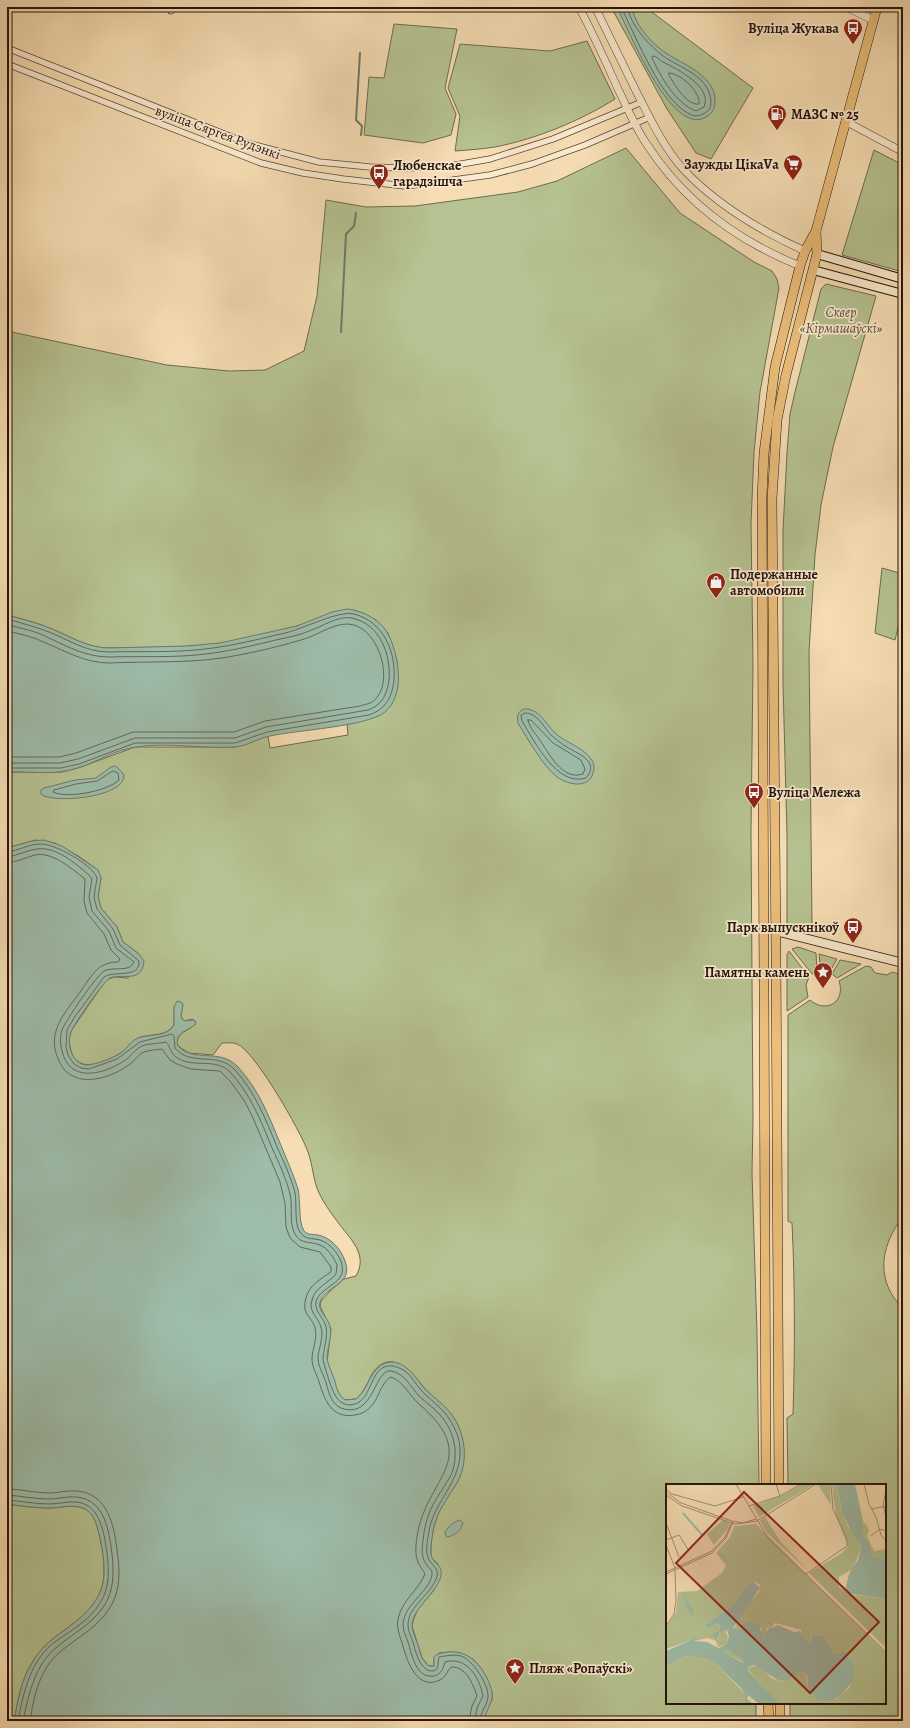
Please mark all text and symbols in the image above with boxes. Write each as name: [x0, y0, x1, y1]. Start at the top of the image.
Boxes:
bus stop icon: Вуліца Жукава: [842, 17, 864, 45]
place label: Вуліца Жукава: [748, 19, 839, 38]
street label: вуліца Сяргея Рудэнкі: [153, 101, 283, 164]
fuel station icon: МАЗС № 25: [766, 103, 788, 131]
place label: МАЗС № 25: [791, 105, 859, 124]
supermarket icon: Заужды ЦікаVа: [782, 153, 804, 181]
place label: Заужды ЦікаVа: [684, 155, 779, 174]
place label: Любенскае гарадзішча: [393, 156, 463, 191]
bus stop icon: Любенскае гарадзішча: [368, 162, 390, 190]
park label: Сквер «Кірмашаўскі»: [800, 303, 882, 338]
place label: Подержанные автомобили: [730, 565, 819, 600]
shop icon: Подержанные автомобили: [705, 571, 727, 599]
bus stop icon: Вуліца Мележа: [743, 781, 765, 809]
place label: Вуліца Мележа: [768, 783, 861, 802]
bus stop icon: Парк выпускнікоў: [842, 916, 864, 944]
place label: Парк выпускнікоў: [727, 918, 839, 937]
place icon: Памятны камень: [812, 961, 834, 989]
place label: Памятны камень: [704, 963, 810, 982]
inset map: [666, 1484, 886, 1704]
place icon: Пляж «Ропаўскі»: [504, 1657, 526, 1685]
place label: Пляж «Ропаўскі»: [529, 1659, 633, 1678]

